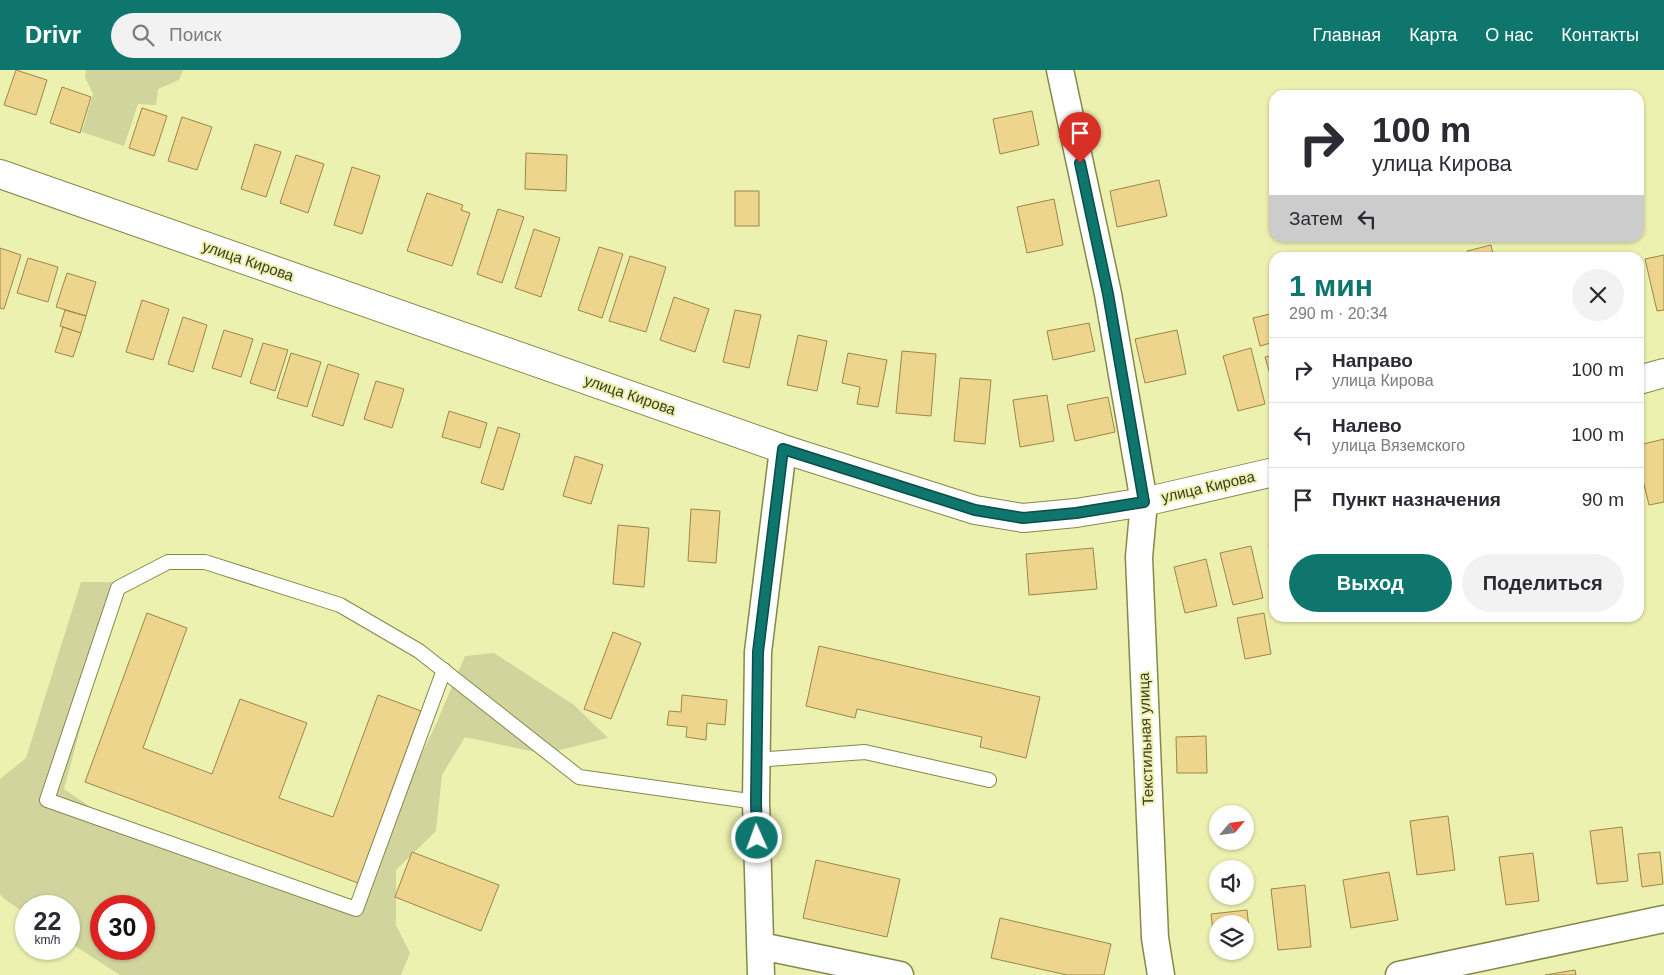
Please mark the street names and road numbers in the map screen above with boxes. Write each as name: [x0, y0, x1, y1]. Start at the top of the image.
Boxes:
street label: улица Кирова: [200, 237, 297, 284]
street label: улица Кирова: [582, 371, 679, 418]
street label: улица Кирова: [1160, 467, 1257, 506]
street label: Текстильная улица: [1135, 672, 1156, 806]

